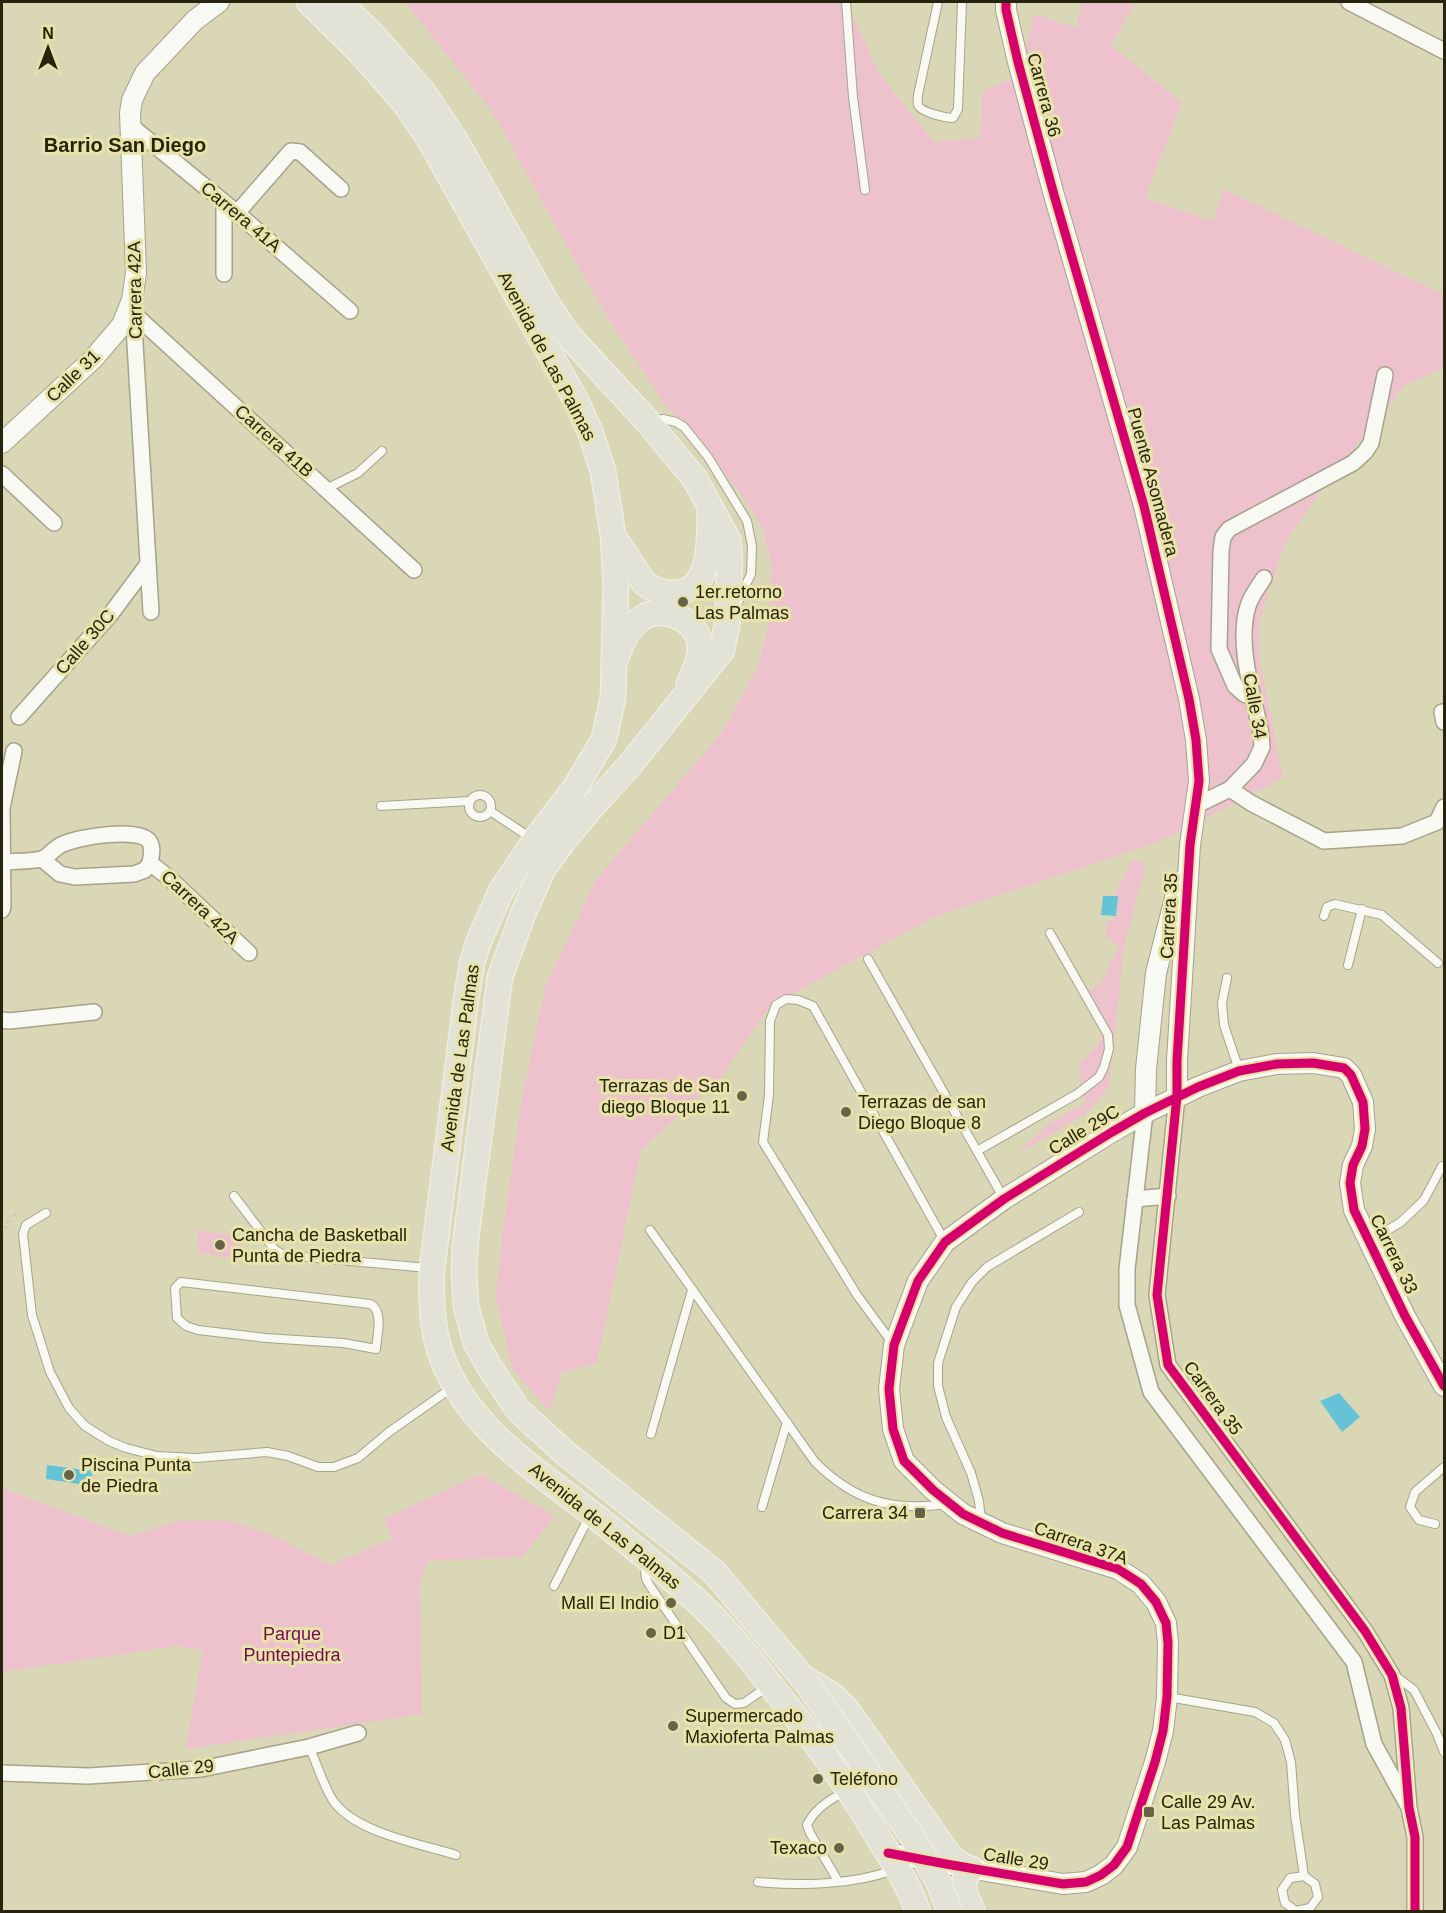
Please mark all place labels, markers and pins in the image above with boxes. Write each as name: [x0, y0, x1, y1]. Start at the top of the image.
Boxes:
place label: 1er.retorno Las Palmas: [695, 582, 789, 623]
marker: 1er.retorno Las Palmas: [676, 595, 690, 609]
place label: Terrazas de San diego Bloque 11: [599, 1076, 730, 1117]
marker: Terrazas de San diego Bloque 11: [735, 1089, 749, 1103]
place label: Terrazas de san Diego Bloque 8: [858, 1092, 986, 1133]
marker: Terrazas de san Diego Bloque 8: [839, 1105, 853, 1119]
place label: Cancha de Basketball Punta de Piedra: [232, 1225, 407, 1266]
marker: Cancha de Basketball Punta de Piedra: [213, 1238, 227, 1252]
place label: Piscina Punta de Piedra: [81, 1455, 192, 1496]
marker: Piscina Punta de Piedra: [62, 1468, 76, 1482]
place label: Carrera 34: [822, 1503, 908, 1523]
marker: Carrera 34: [913, 1506, 927, 1520]
place label: Mall El Indio: [561, 1593, 659, 1613]
marker: Mall El Indio: [664, 1596, 678, 1610]
place label: D1: [663, 1623, 686, 1643]
marker: D1: [644, 1626, 658, 1640]
place label: Supermercado Maxioferta Palmas: [685, 1706, 834, 1747]
marker: Supermercado Maxioferta Palmas: [666, 1719, 680, 1733]
place label: Teléfono: [830, 1769, 898, 1789]
marker: Teléfono: [811, 1772, 825, 1786]
place label: Calle 29 Av. Las Palmas: [1161, 1792, 1255, 1833]
marker: Calle 29 Av. Las Palmas: [1142, 1805, 1156, 1819]
place label: Texaco: [770, 1838, 827, 1858]
marker: Texaco: [832, 1841, 846, 1855]

